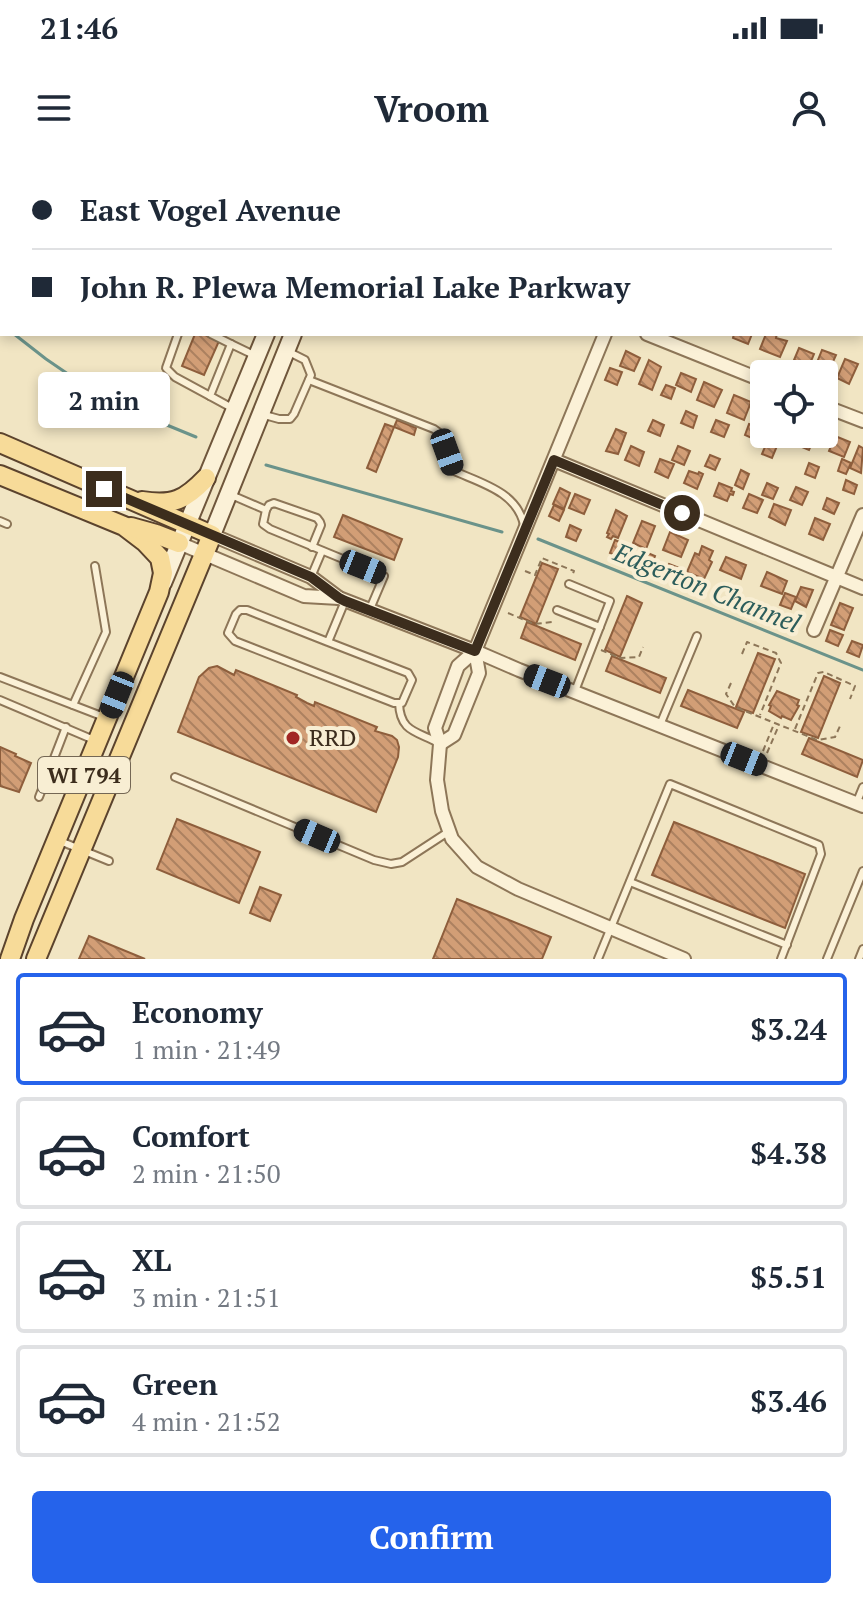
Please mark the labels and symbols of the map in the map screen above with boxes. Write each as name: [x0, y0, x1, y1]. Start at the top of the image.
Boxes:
callout: 2 min: [38, 373, 170, 429]
car: [428, 425, 466, 479]
route end: [86, 471, 122, 507]
route start: [664, 495, 700, 531]
water label: Edgerton Channel: [608, 534, 806, 640]
car: [336, 547, 390, 587]
car: [520, 661, 574, 701]
car: [97, 668, 137, 722]
place label: RRD: [309, 721, 357, 753]
marker: RRD: [284, 729, 302, 747]
car: [717, 739, 771, 779]
road number: WI 794: [38, 757, 130, 793]
car: [290, 816, 344, 856]

